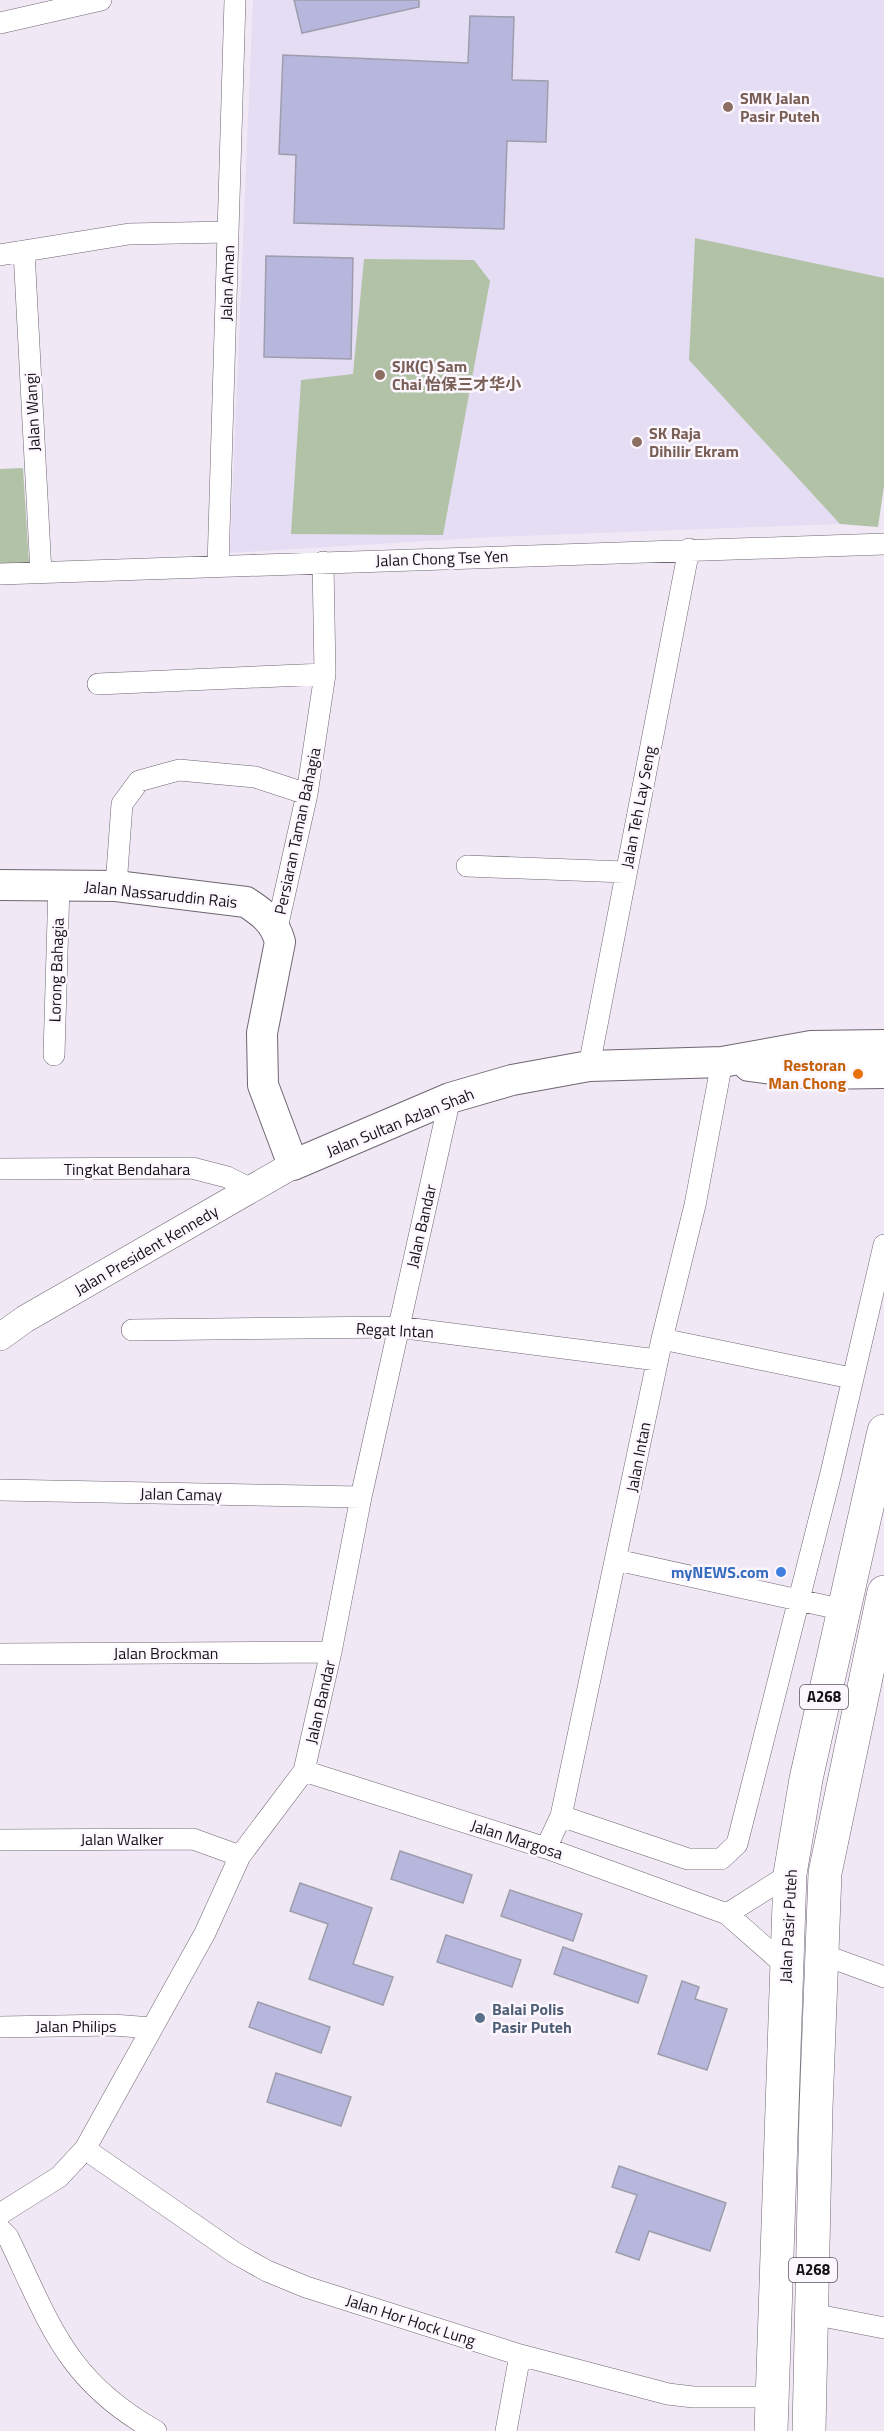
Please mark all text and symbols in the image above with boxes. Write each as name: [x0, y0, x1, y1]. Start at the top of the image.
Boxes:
place label: SMK Jalan Pasir Puteh: [740, 86, 820, 128]
marker: SMK Jalan Pasir Puteh: [721, 100, 735, 114]
street label: Jalan Aman: [214, 245, 240, 321]
place label: SJK(C) Sam Chai 怡保三才华小: [392, 354, 521, 396]
marker: SJK(C) Sam Chai 怡保三才华小: [373, 368, 387, 382]
street label: Jalan Wangi: [18, 372, 46, 452]
place label: SK Raja Dihilir Ekram: [649, 421, 739, 463]
marker: SK Raja Dihilir Ekram: [630, 435, 644, 449]
street label: Jalan Chong Tse Yen: [375, 544, 509, 572]
street label: Jalan Teh Lay Seng: [614, 744, 662, 870]
street label: Persiaran Taman Bahagia: [268, 745, 326, 917]
street label: Jalan Nassaruddin Rais: [83, 874, 239, 914]
street label: Lorong Bahagia: [42, 917, 70, 1023]
place label: Restoran Man Chong: [768, 1053, 846, 1095]
marker: Restoran Man Chong: [851, 1067, 865, 1081]
street label: Jalan Sultan Azlan Shah: [322, 1081, 478, 1163]
street label: Tingkat Bendahara: [64, 1157, 190, 1181]
street label: Jalan Bandar: [400, 1181, 442, 1270]
street label: Jalan President Kennedy: [69, 1199, 223, 1301]
street label: Regat Intan: [355, 1316, 435, 1344]
street label: Jalan Intan: [619, 1420, 657, 1494]
street label: Jalan Camay: [140, 1481, 223, 1507]
place label: myNEWS.com: [671, 1560, 769, 1584]
marker: myNEWS.com: [774, 1565, 788, 1579]
street label: Jalan Brockman: [114, 1641, 218, 1665]
street label: Jalan Bandar: [299, 1657, 341, 1746]
road number: A268: [800, 1685, 848, 1709]
street label: Jalan Margosa: [468, 1813, 566, 1865]
street label: Jalan Walker: [80, 1827, 164, 1851]
street label: Jalan Pasir Puteh: [773, 1868, 803, 1984]
place label: Balai Polis Pasir Puteh: [492, 1997, 572, 2039]
marker: Balai Polis Pasir Puteh: [473, 2011, 487, 2025]
street label: Jalan Philips: [35, 2014, 117, 2038]
road number: A268: [789, 2258, 837, 2282]
street label: Jalan Hor Hock Lung: [343, 2288, 479, 2352]

